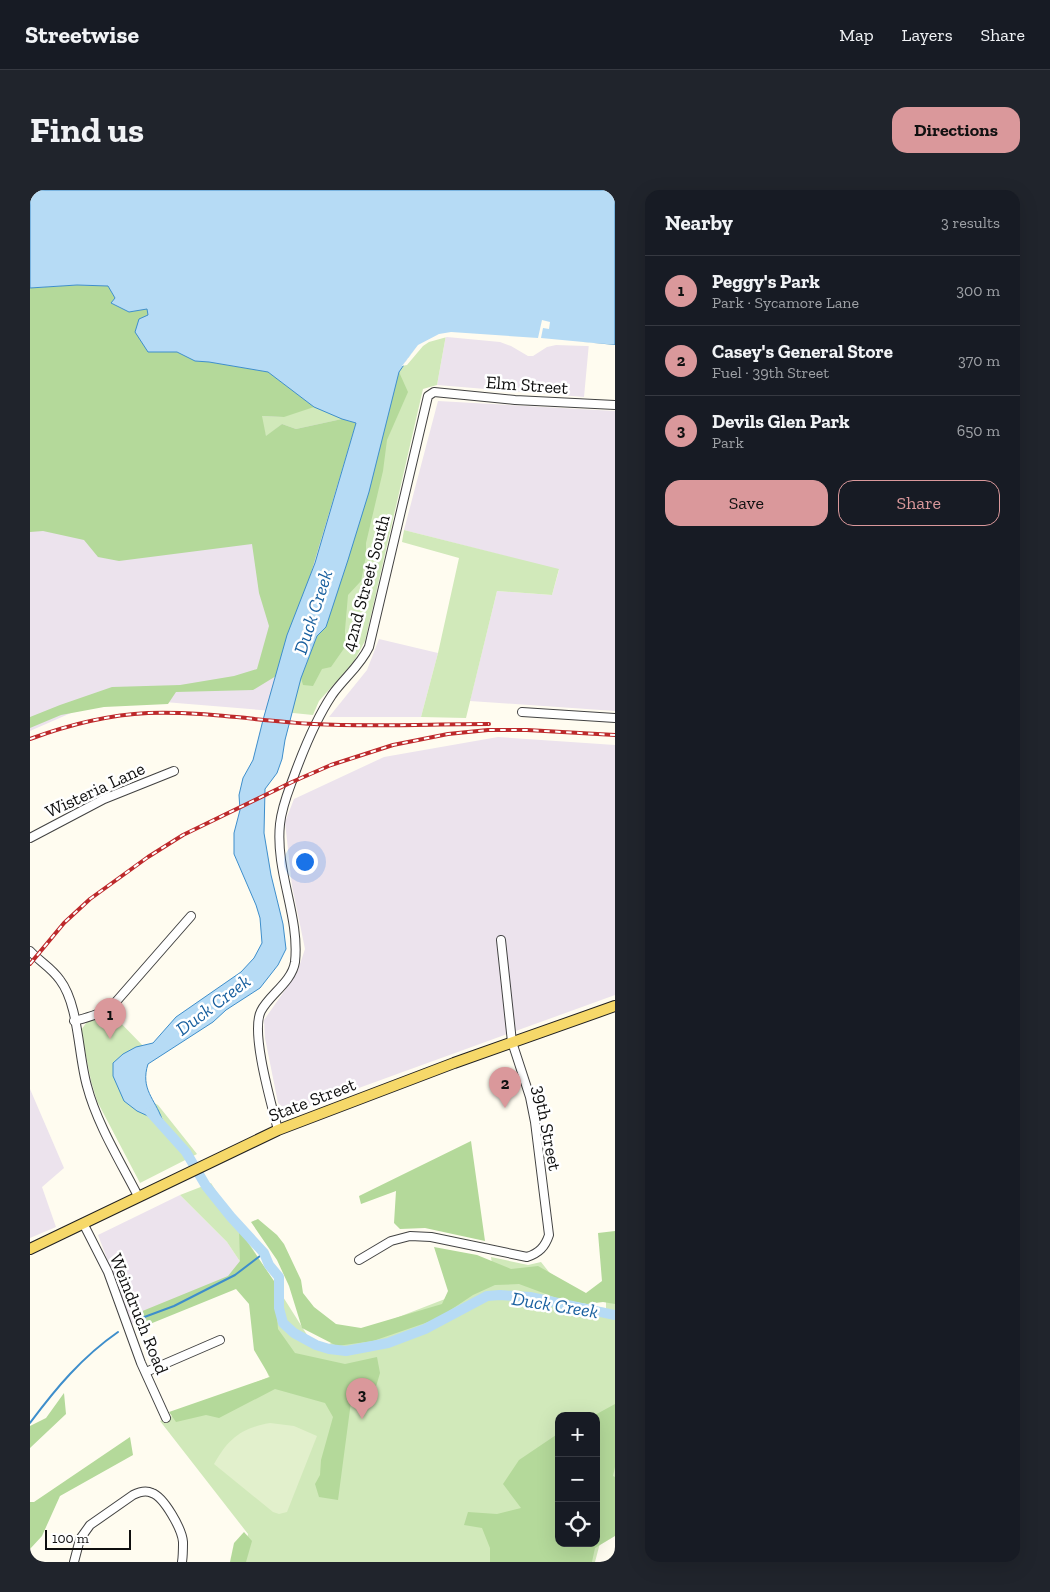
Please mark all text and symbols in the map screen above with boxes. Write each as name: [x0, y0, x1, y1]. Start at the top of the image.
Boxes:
text: Streetwise: [25, 20, 139, 49]
text: Map: [839, 24, 874, 46]
text: Layers: [902, 24, 953, 46]
text: Share: [981, 24, 1025, 46]
button: Directions: [892, 107, 1020, 153]
text: Find us: [30, 109, 144, 151]
text: Nearby: [665, 210, 733, 235]
text: 3 results: [941, 213, 1000, 232]
text: Peggy's Park: [712, 270, 820, 293]
text: 1: [678, 281, 684, 300]
text: 300 m: [956, 281, 1000, 300]
text: Park · Sycamore Lane: [712, 293, 859, 312]
text: Casey's General Store: [712, 340, 893, 363]
text: 2: [677, 351, 685, 370]
text: 370 m: [958, 351, 1000, 370]
text: Fuel · 39th Street: [712, 363, 829, 382]
street label: Elm Street: [485, 371, 569, 399]
text: Devils Glen Park: [712, 410, 850, 433]
text: 3: [677, 421, 685, 440]
text: 650 m: [957, 421, 1000, 440]
text: Park: [712, 433, 744, 452]
button: Save: [665, 480, 828, 526]
button: Share: [838, 480, 1000, 526]
street label: 42nd Street South: [337, 512, 395, 654]
water label: Duck Creek: [289, 567, 337, 657]
street label: Wisteria Lane: [42, 757, 148, 823]
your location: [292, 849, 318, 875]
water label: Duck Creek: [171, 970, 255, 1040]
pin: 1: [94, 998, 126, 1039]
pin: 2: [489, 1067, 521, 1108]
street label: State Street: [265, 1073, 359, 1127]
street label: 39th Street: [528, 1083, 566, 1173]
street label: Weindruch Road: [105, 1250, 173, 1378]
water label: Duck Creek: [510, 1287, 600, 1323]
pin: 3: [346, 1378, 378, 1419]
map controls: [555, 1412, 600, 1547]
button: +: [555, 1412, 600, 1457]
button: −: [555, 1457, 600, 1502]
button: locate: [555, 1502, 600, 1547]
scale bar: [45, 1527, 131, 1550]
text: 100 m: [52, 1530, 89, 1547]

